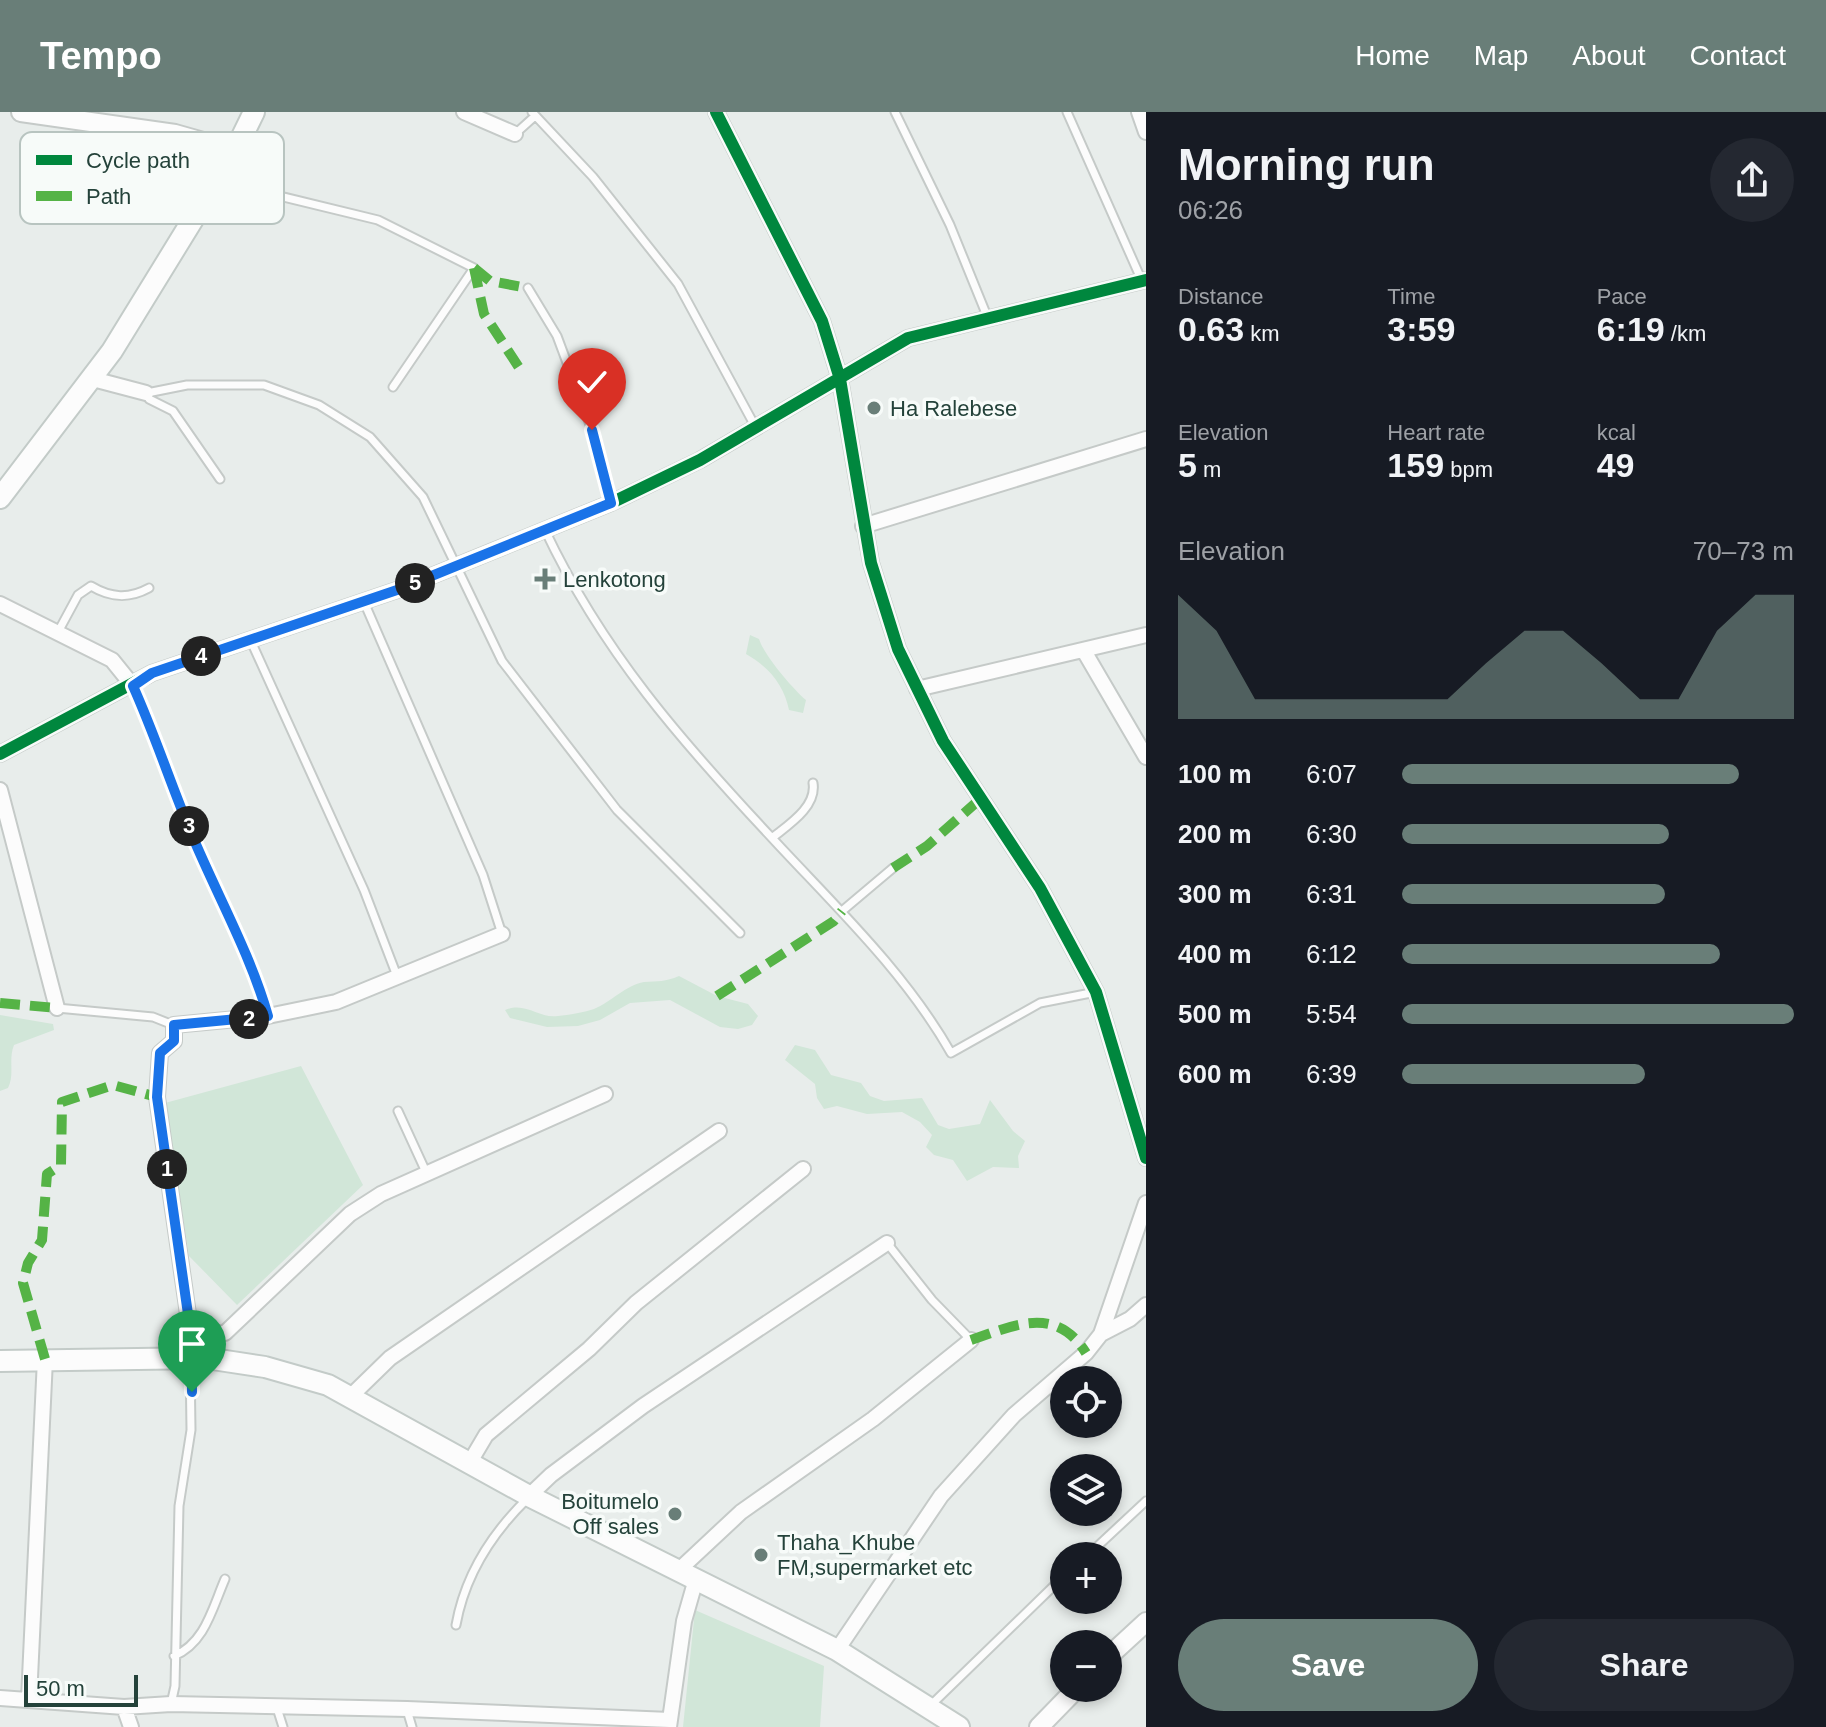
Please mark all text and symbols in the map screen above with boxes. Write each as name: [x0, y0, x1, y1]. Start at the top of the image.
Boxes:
text: Tempo: [40, 35, 162, 77]
text: Home: [1355, 40, 1430, 71]
text: Map: [1474, 40, 1528, 71]
text: About: [1572, 40, 1646, 71]
text: Contact: [1690, 40, 1786, 71]
legend: [20, 132, 284, 224]
button: share: [1710, 138, 1794, 222]
text: Morning run: [1178, 140, 1435, 189]
text: Cycle path: [86, 148, 190, 173]
text: Path: [86, 184, 131, 209]
text: 06:26: [1178, 195, 1243, 225]
text: Distance: [1178, 284, 1264, 309]
text: Time: [1387, 284, 1435, 309]
text: Pace: [1597, 284, 1647, 309]
text: 0.63: [1178, 310, 1244, 348]
text: 3:59: [1387, 310, 1455, 348]
text: 6:19: [1597, 310, 1665, 348]
text: km: [1244, 321, 1280, 346]
text: /km: [1665, 321, 1706, 346]
pin: [558, 348, 626, 430]
icon: check: [570, 360, 614, 404]
place label: Ha Ralebese: [890, 396, 1017, 421]
marker: Ha Ralebese: [865, 399, 883, 417]
text: Elevation: [1178, 420, 1269, 445]
text: Heart rate: [1387, 420, 1485, 445]
text: kcal: [1597, 420, 1636, 445]
text: 5: [1178, 446, 1197, 484]
text: 159: [1387, 446, 1444, 484]
text: 49: [1597, 446, 1634, 484]
text: m: [1197, 457, 1221, 482]
text: bpm: [1444, 457, 1493, 482]
text: Elevation: [1178, 536, 1285, 566]
text: 70–73 m: [1693, 536, 1794, 566]
pin: 5: [395, 563, 435, 603]
place label: Lenkotong: [563, 567, 666, 592]
marker: Lenkotong: [534, 568, 556, 590]
text: 5: [409, 570, 421, 595]
pin: 4: [181, 636, 221, 676]
text: 4: [195, 643, 207, 668]
text: 100 m: [1178, 759, 1252, 789]
text: 6:07: [1306, 759, 1357, 789]
pin: 3: [169, 806, 209, 846]
text: 3: [183, 813, 195, 838]
text: 200 m: [1178, 819, 1252, 849]
text: 6:30: [1306, 819, 1357, 849]
text: 300 m: [1178, 879, 1252, 909]
text: 6:31: [1306, 879, 1357, 909]
text: 400 m: [1178, 939, 1252, 969]
text: 6:12: [1306, 939, 1357, 969]
pin: 2: [229, 999, 269, 1039]
text: 500 m: [1178, 999, 1252, 1029]
text: 5:54: [1306, 999, 1357, 1029]
text: 2: [243, 1006, 255, 1031]
text: 600 m: [1178, 1059, 1252, 1089]
text: 6:39: [1306, 1059, 1357, 1089]
pin: 1: [147, 1149, 187, 1189]
text: 1: [161, 1156, 173, 1181]
pin: [158, 1310, 226, 1392]
icon: arrive: [170, 1322, 214, 1366]
map controls: [1050, 1366, 1122, 1702]
button: locate: [1050, 1366, 1122, 1438]
button: layers: [1050, 1454, 1122, 1526]
place label: Boitumelo Off sales: [561, 1489, 659, 1539]
marker: Boitumelo Off sales: [666, 1505, 684, 1523]
place label: Thaha_Khube FM,supermarket etc: [777, 1530, 973, 1580]
button: +: [1050, 1542, 1122, 1614]
marker: Thaha_Khube FM,supermarket etc: [752, 1546, 770, 1564]
button: Save: [1178, 1619, 1478, 1711]
button: Share: [1494, 1619, 1794, 1711]
button: −: [1050, 1630, 1122, 1702]
scale bar: [24, 1671, 138, 1707]
text: 50 m: [36, 1676, 85, 1701]

